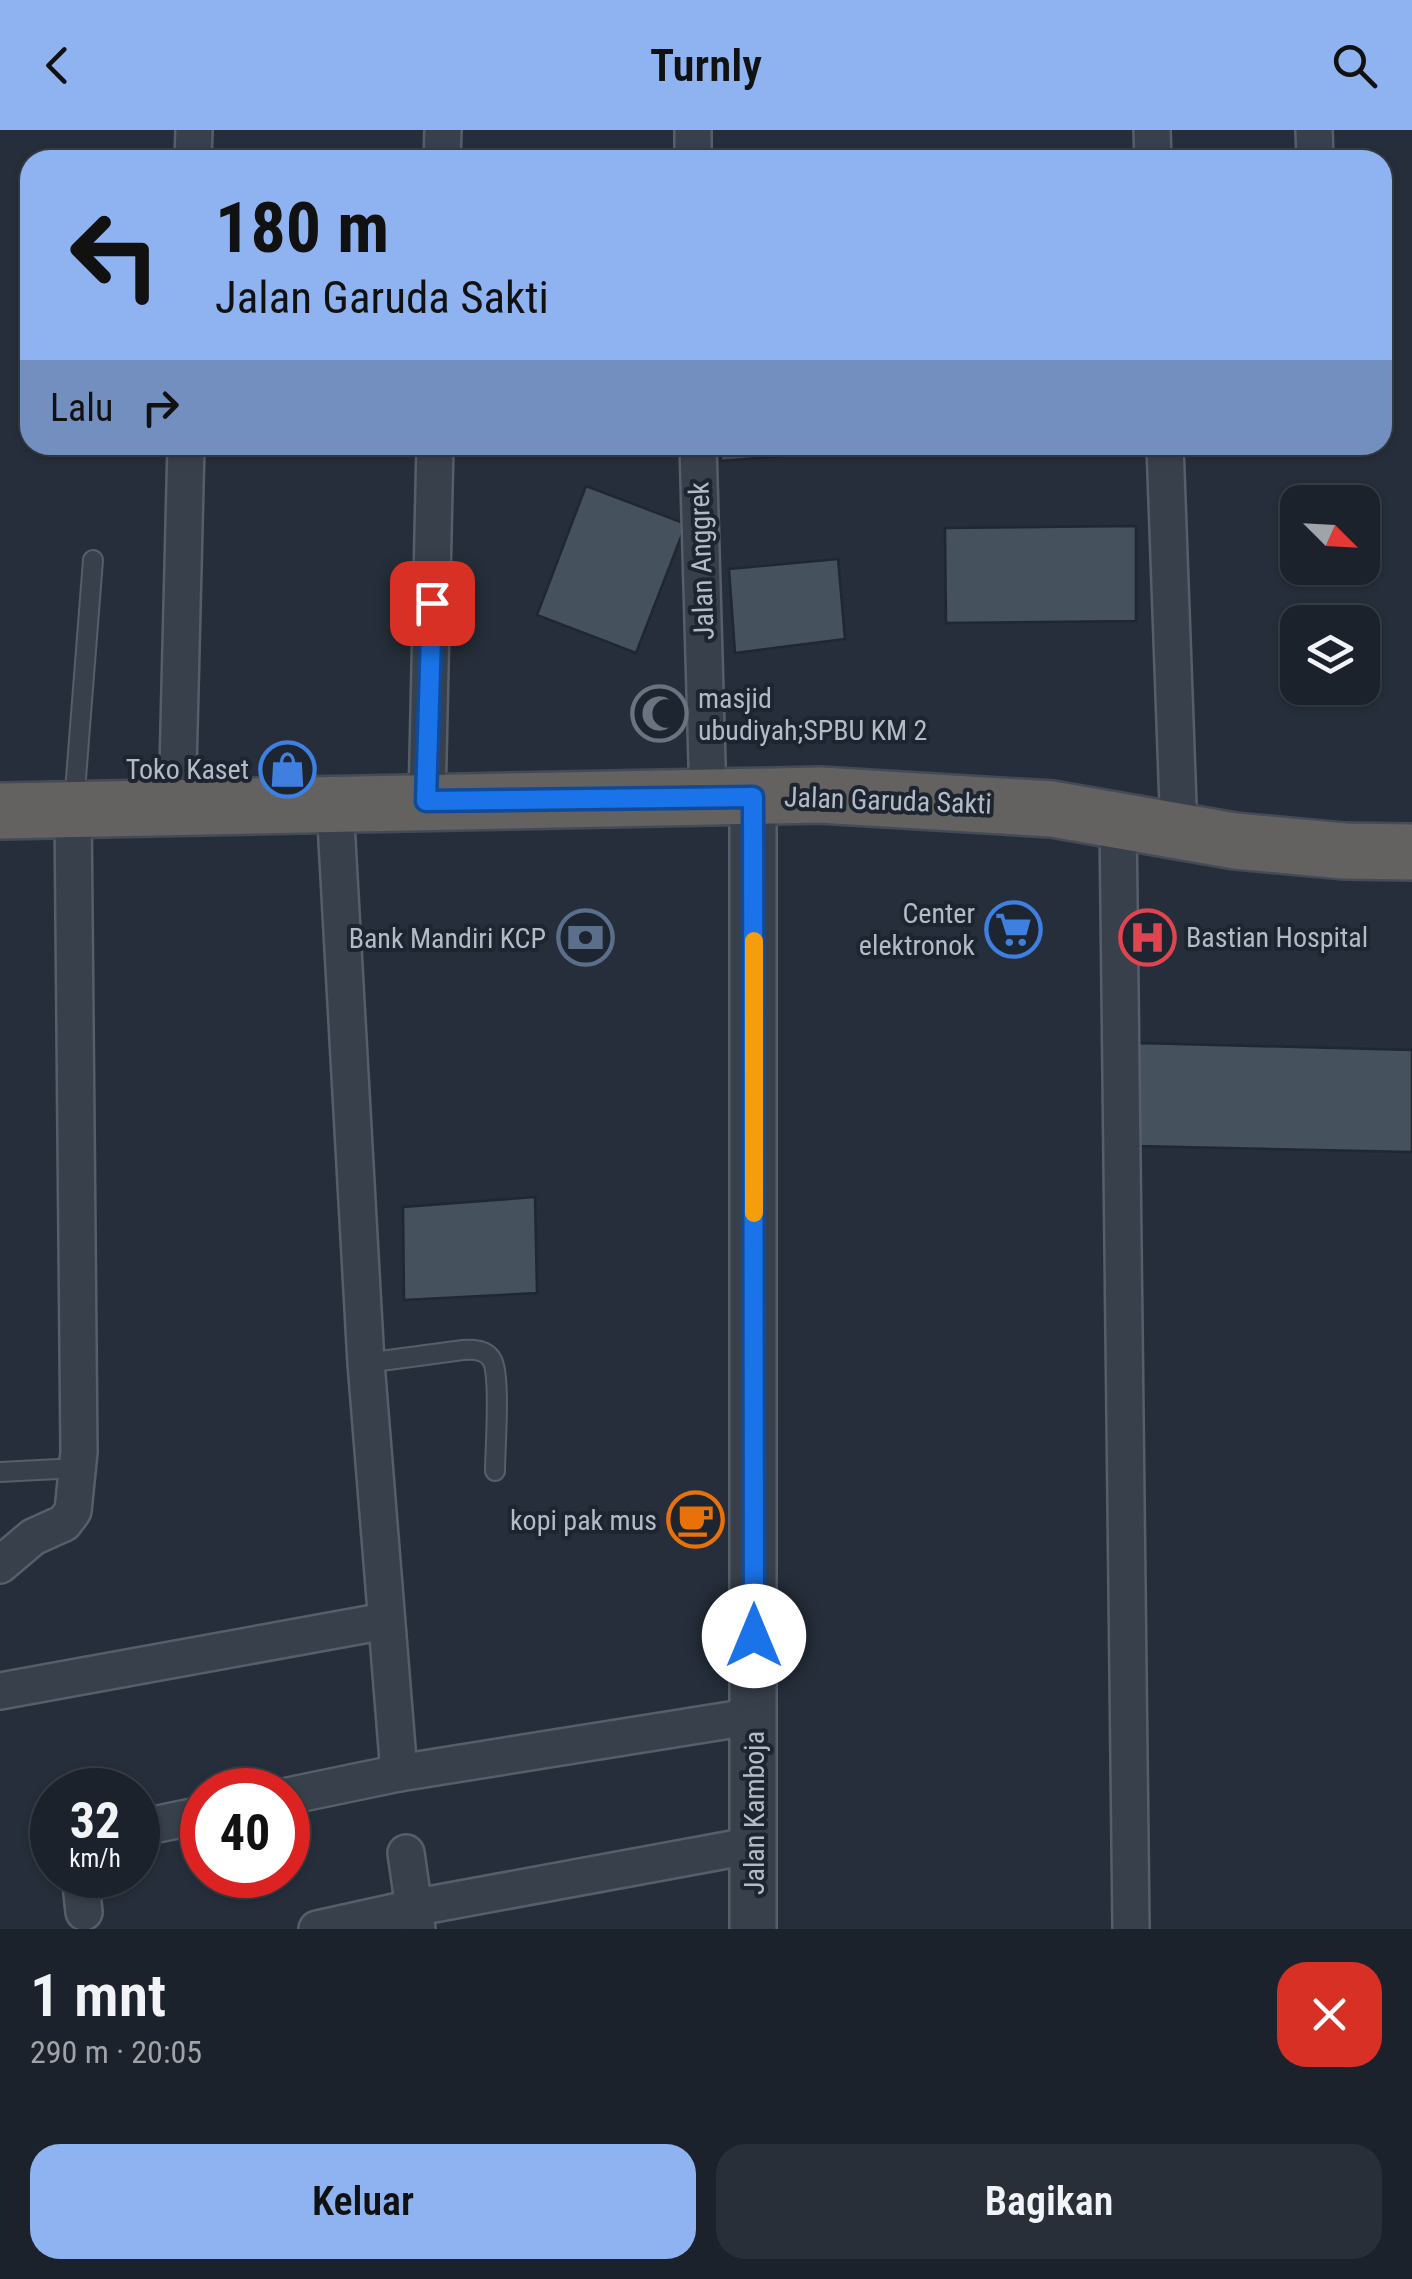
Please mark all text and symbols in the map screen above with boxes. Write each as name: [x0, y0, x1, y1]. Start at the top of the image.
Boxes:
icon: back: [30, 38, 85, 93]
icon: search: [1327, 38, 1382, 93]
text: Turnly: [650, 39, 762, 92]
text: 180 m: [215, 187, 389, 269]
icon: left: [50, 190, 180, 320]
text: Jalan Garuda Sakti: [215, 271, 549, 324]
icon: right: [133, 380, 188, 435]
text: Lalu: [50, 386, 113, 430]
street label: Jalan Anggrek: [682, 481, 721, 641]
north arrow: [1280, 485, 1380, 585]
map controls: [1280, 485, 1380, 705]
pin: [390, 561, 475, 646]
icon: arrive: [405, 576, 460, 631]
button: layers: [1280, 605, 1380, 705]
place label: masjid ubudiyah;SPBU KM 2: [698, 682, 927, 747]
mosque icon: masjid ubudiyah;SPBU KM 2: [629, 684, 689, 744]
shop icon: Toko Kaset: [258, 739, 318, 799]
place label: Toko Kaset: [126, 753, 249, 786]
street label: Jalan Garuda Sakti: [784, 780, 992, 821]
place label: Center elektronok: [859, 897, 975, 962]
supermarket icon: Center elektronok: [984, 899, 1044, 959]
hospital icon: Bastian Hospital: [1117, 907, 1177, 967]
bank icon: Bank Mandiri KCP: [555, 908, 615, 968]
place label: Bastian Hospital: [1186, 921, 1368, 954]
place label: Bank Mandiri KCP: [349, 922, 546, 955]
cafe icon: kopi pak mus: [666, 1490, 726, 1550]
place label: kopi pak mus: [510, 1504, 657, 1537]
position arrow: [702, 1584, 806, 1688]
street label: Jalan Kamboja: [738, 1731, 771, 1895]
speed limit sign: 40: [180, 1768, 310, 1898]
text: 32: [70, 1792, 120, 1850]
text: km/h: [69, 1844, 121, 1873]
text: 1 mnt: [30, 1960, 166, 2031]
button: close: [1277, 1962, 1382, 2067]
text: 290 m · 20:05: [30, 2033, 202, 2071]
button: Keluar: [30, 2144, 696, 2259]
button: Bagikan: [716, 2144, 1382, 2259]

